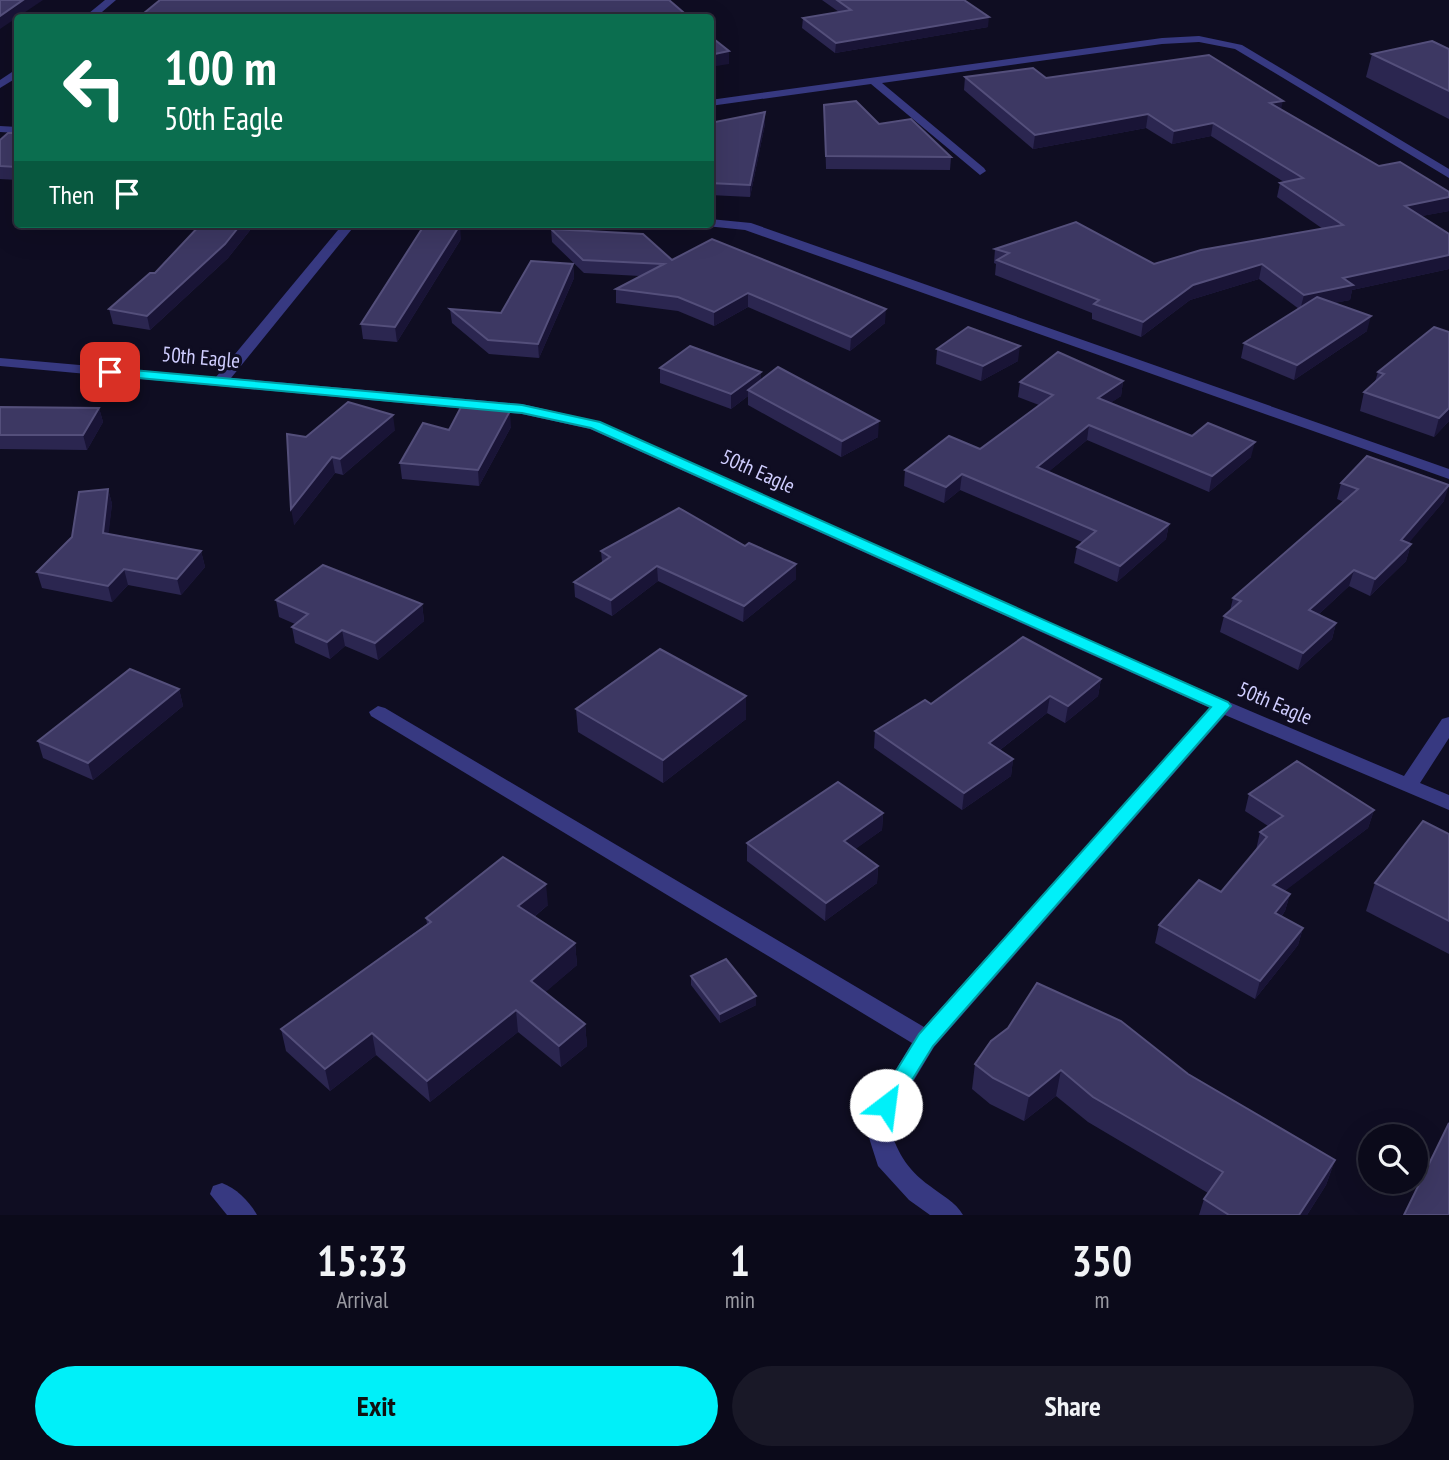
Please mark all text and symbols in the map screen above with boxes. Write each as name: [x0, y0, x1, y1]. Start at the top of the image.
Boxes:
text: 100 m: [164, 35, 277, 99]
icon: left: [49, 42, 140, 133]
text: 50th Eagle: [164, 97, 284, 139]
icon: arrive: [108, 175, 146, 213]
text: Then: [49, 178, 94, 211]
street label: 50th Eagle: [161, 340, 241, 374]
pin: [80, 342, 140, 402]
icon: arrive: [91, 353, 129, 391]
street label: 50th Eagle: [717, 443, 799, 499]
street label: 50th Eagle: [1234, 675, 1316, 731]
position arrow: [849, 1068, 923, 1142]
map controls: [1358, 1124, 1428, 1194]
button: search: [1358, 1124, 1428, 1194]
text: 15:33: [317, 1233, 408, 1288]
text: 1: [730, 1233, 750, 1288]
text: 350: [1072, 1233, 1132, 1288]
text: Arrival: [336, 1285, 388, 1314]
text: min: [725, 1285, 755, 1314]
text: m: [1094, 1285, 1109, 1314]
button: Exit: [35, 1366, 718, 1446]
button: Share: [732, 1366, 1414, 1446]

